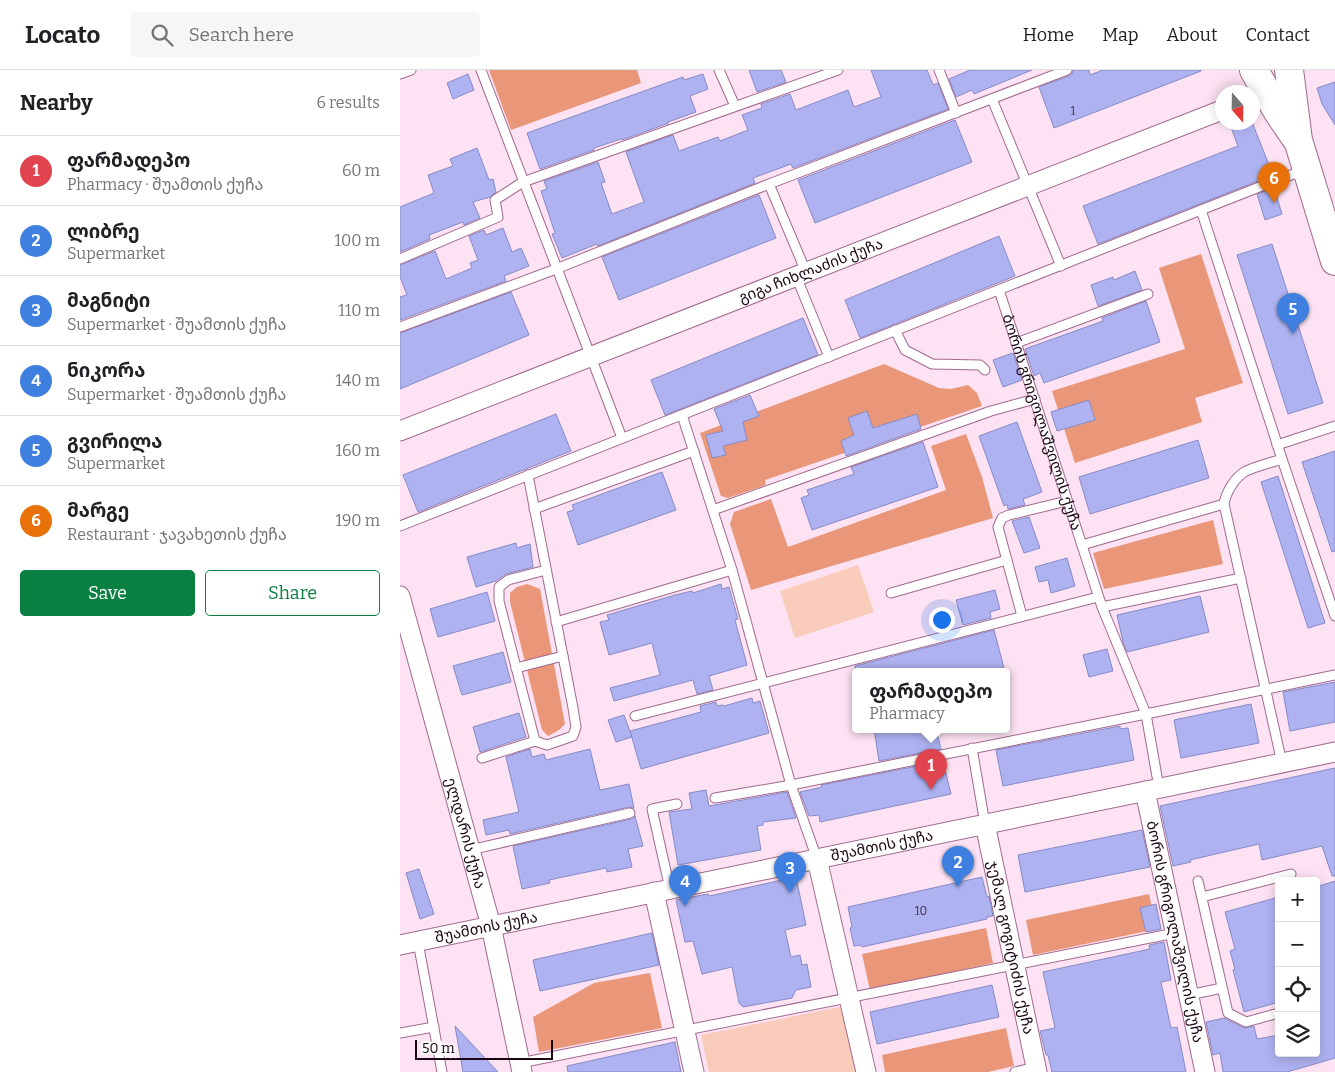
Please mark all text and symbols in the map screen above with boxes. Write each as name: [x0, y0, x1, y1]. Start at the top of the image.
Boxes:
search box: [130, 12, 480, 57]
text: Locato: [25, 21, 100, 49]
icon: search: [148, 21, 176, 49]
text: Search here: [188, 23, 294, 46]
text: Home: [1023, 24, 1074, 46]
text: Map: [1102, 24, 1138, 46]
text: About: [1166, 24, 1217, 46]
text: Contact: [1245, 24, 1310, 46]
north arrow: [1215, 85, 1260, 130]
text: Nearby: [20, 90, 93, 116]
text: 6 results: [317, 93, 380, 112]
house number: 1: [1071, 104, 1076, 118]
text: ფარმადეპო: [67, 149, 190, 172]
text: 1: [33, 161, 39, 180]
text: 60 m: [342, 161, 380, 180]
pin: 6: [1258, 162, 1290, 203]
text: Pharmacy · შუამთის ქუჩა: [67, 175, 263, 194]
text: ლიბრე: [67, 220, 140, 243]
text: 2: [31, 231, 41, 250]
text: 100 m: [335, 231, 380, 250]
street label: გიგა ჩიხლაძის ქუჩა: [736, 234, 885, 307]
text: Supermarket: [67, 244, 165, 263]
text: მაგნიტი: [67, 289, 150, 312]
pin: 5: [1277, 293, 1309, 334]
text: 3: [31, 301, 41, 320]
text: 110 m: [338, 301, 380, 320]
street label: ბორის გრიგოლაშვილის ქუჩა: [998, 312, 1086, 533]
text: Supermarket · შუამთის ქუჩა: [67, 315, 286, 334]
text: ნიკორა: [67, 359, 145, 382]
text: 4: [31, 371, 41, 390]
text: 140 m: [335, 371, 380, 390]
text: Supermarket · შუამთის ქუჩა: [67, 385, 286, 404]
text: გვირილა: [67, 430, 162, 453]
text: 5: [32, 441, 40, 460]
text: 160 m: [335, 441, 380, 460]
text: Supermarket: [67, 454, 165, 473]
text: მარგე: [67, 499, 129, 522]
text: 6: [31, 511, 41, 530]
text: 190 m: [335, 511, 380, 530]
text: Restaurant · ჯავახეთის ქუჩა: [67, 525, 287, 544]
button: Save: [20, 570, 195, 616]
button: Share: [205, 570, 380, 616]
your location: [929, 607, 955, 633]
popup: [852, 668, 1010, 733]
text: ფარმადეპო: [869, 680, 993, 703]
text: Pharmacy: [869, 704, 945, 723]
pin: 1: [915, 749, 947, 790]
street label: ელდარის ქუჩა: [442, 776, 489, 891]
street label: ბორის გრიგოლაშვილის ქუჩა: [1143, 819, 1208, 1044]
street label: შუამთის ქუჩა: [829, 826, 935, 865]
pin: 2: [942, 846, 974, 887]
pin: 3: [774, 852, 806, 893]
street label: ჯემალ გოგიტიძის ქუჩა: [984, 859, 1038, 1036]
pin: 4: [669, 865, 701, 906]
map controls: [1275, 877, 1320, 1057]
button: +: [1275, 877, 1320, 922]
house number: 10: [915, 904, 927, 918]
street label: შუამთის ქუჩა: [433, 908, 539, 947]
button: −: [1275, 922, 1320, 967]
button: locate: [1275, 967, 1320, 1012]
button: layers: [1275, 1012, 1320, 1057]
scale bar: [415, 1037, 552, 1060]
text: 50 m: [422, 1040, 455, 1057]

